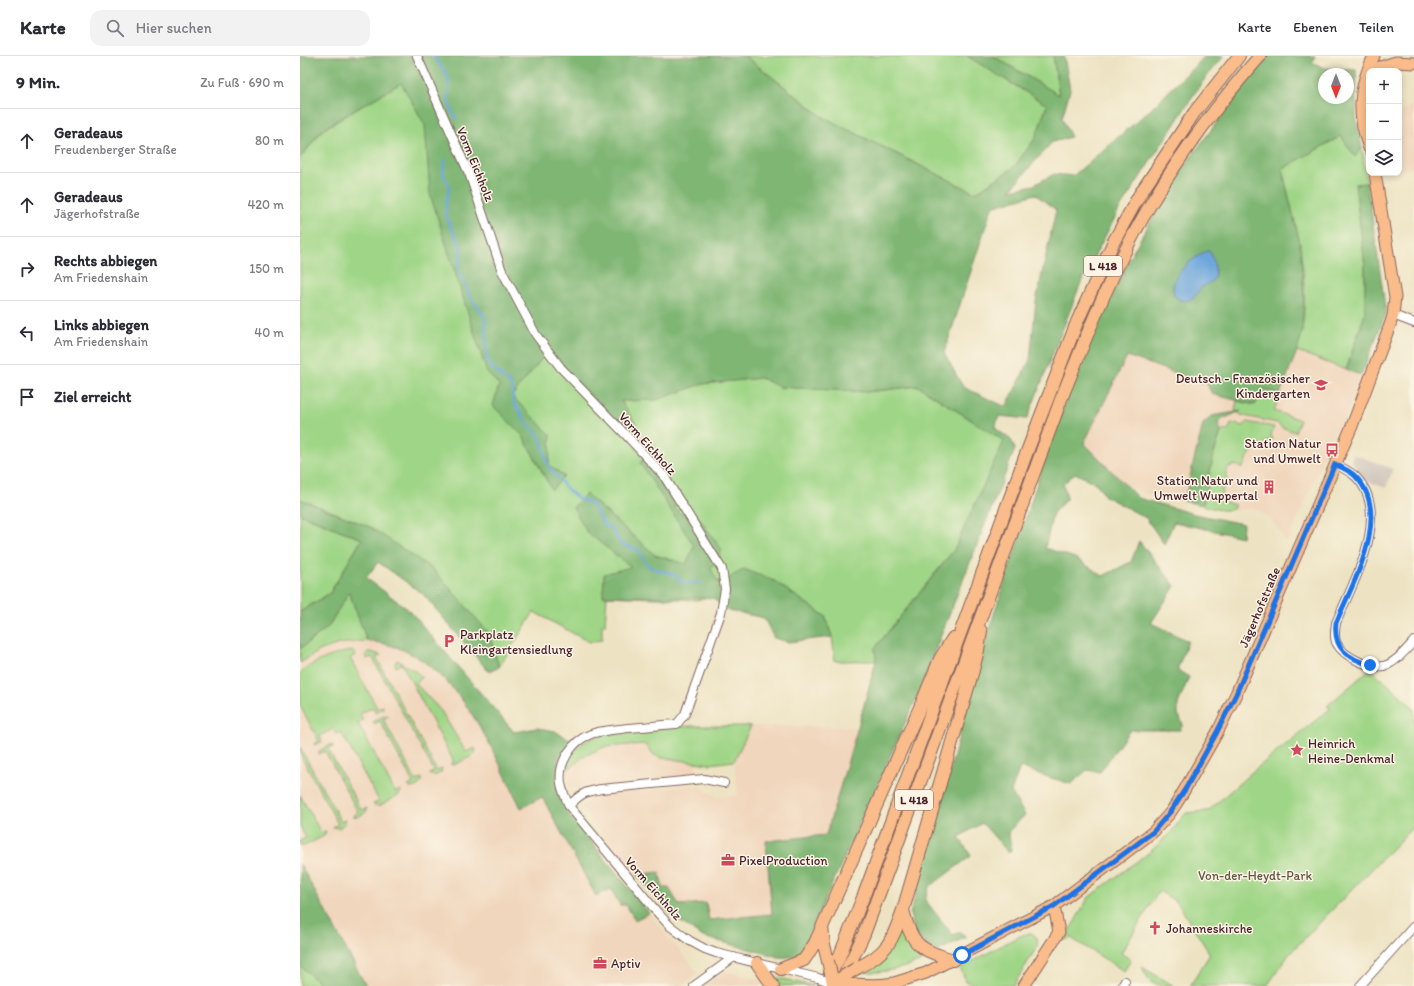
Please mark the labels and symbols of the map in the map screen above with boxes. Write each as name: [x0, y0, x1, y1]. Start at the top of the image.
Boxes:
north arrow: [1318, 68, 1354, 104]
street label: Vorm Eichholz: [454, 125, 497, 204]
road number: L 418: [1084, 256, 1122, 276]
place label: Deutsch - Französischer Kindergarten: [1176, 371, 1311, 401]
school or university icon: Deutsch - Französischer Kindergarten: [1313, 377, 1329, 393]
street label: Vorm Eichholz: [616, 409, 680, 478]
place label: Station Natur und Umwelt: [1245, 436, 1321, 466]
bus stop icon: Station Natur und Umwelt: [1324, 442, 1340, 458]
place label: Station Natur und Umwelt Wuppertal: [1154, 473, 1258, 503]
building icon: Station Natur und Umwelt Wuppertal: [1261, 479, 1277, 495]
street label: Jägerhofstraße: [1236, 565, 1283, 650]
place label: Parkplatz Kleingartensiedlung: [460, 627, 573, 657]
parking icon: Parkplatz Kleingartensiedlung: [441, 633, 457, 649]
route end: [1361, 656, 1379, 674]
place label: Heinrich Heine-Denkmal: [1308, 736, 1395, 766]
place icon: Heinrich Heine-Denkmal: [1289, 742, 1305, 758]
road number: L 418: [895, 790, 933, 810]
office icon: PixelProduction: [720, 852, 736, 868]
place label: PixelProduction: [739, 853, 828, 868]
street label: Vorm Eichholz: [622, 854, 685, 923]
park label: Von-der-Heydt-Park: [1198, 868, 1312, 883]
church icon: Johanneskirche: [1147, 920, 1163, 936]
place label: Johanneskirche: [1166, 921, 1253, 936]
route start: [953, 946, 971, 964]
office icon: Aptiv: [592, 955, 608, 971]
place label: Aptiv: [611, 956, 640, 971]

